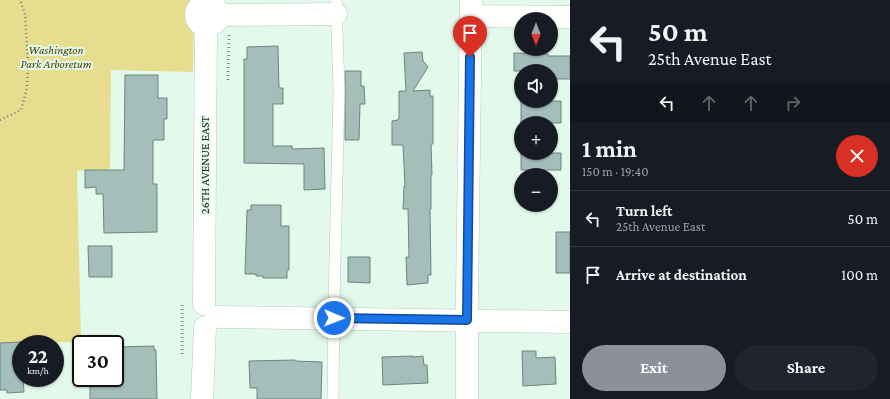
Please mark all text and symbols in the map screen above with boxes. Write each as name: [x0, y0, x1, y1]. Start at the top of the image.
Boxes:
north arrow: [514, 12, 558, 56]
map controls: [514, 12, 558, 212]
pin: [453, 16, 487, 57]
icon: left: [582, 16, 634, 68]
text: 50 m: [648, 16, 708, 47]
icon: arrive: [459, 22, 481, 44]
park label: Washington Park Arboretum: [20, 43, 92, 71]
text: 25th Avenue East: [648, 49, 772, 69]
button: sound: [514, 64, 558, 108]
icon: left: [656, 92, 678, 114]
icon: ahead: [698, 92, 720, 114]
icon: ahead: [740, 92, 762, 114]
icon: right: [782, 92, 804, 114]
street label: 26TH AVENUE EAST: [198, 115, 212, 214]
button: +: [514, 116, 558, 160]
text: 1 min: [582, 135, 637, 162]
button: close: [836, 135, 878, 177]
text: 150 m · 19:40: [582, 164, 649, 179]
button: −: [514, 168, 558, 212]
text: Turn left: [616, 203, 672, 219]
icon: left: [582, 208, 604, 230]
text: 50 m: [848, 211, 878, 227]
text: 25th Avenue East: [616, 219, 705, 234]
icon: arrive: [582, 264, 604, 286]
text: Arrive at destination: [616, 267, 747, 283]
text: 100 m: [841, 267, 878, 283]
position arrow: [313, 297, 355, 339]
speed limit sign: 30: [72, 335, 124, 387]
text: 22: [28, 345, 48, 367]
button: Exit: [582, 345, 726, 391]
button: Share: [734, 345, 878, 391]
text: km/h: [27, 365, 49, 376]

